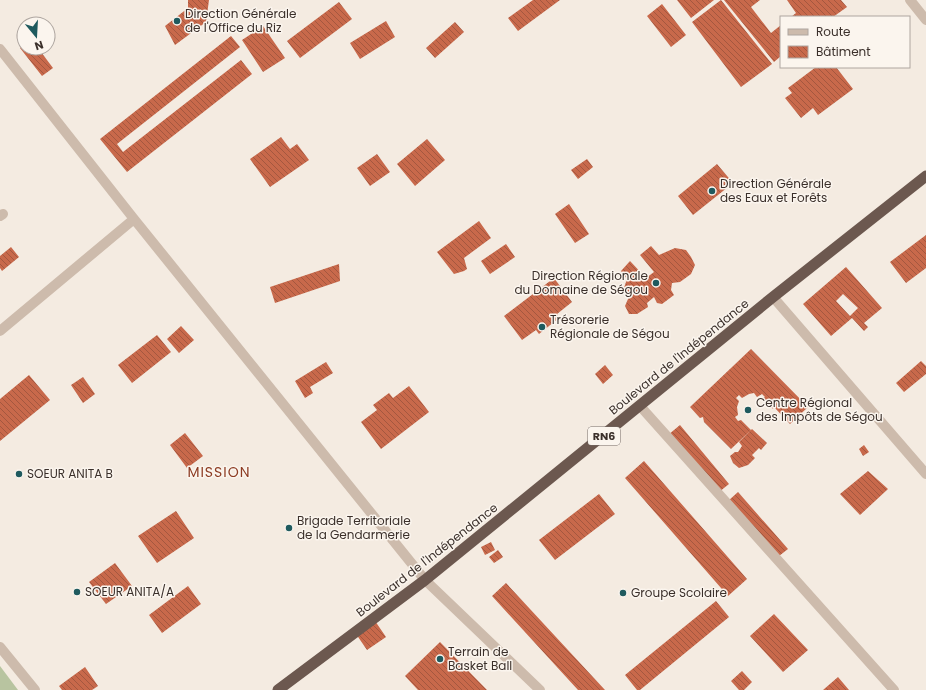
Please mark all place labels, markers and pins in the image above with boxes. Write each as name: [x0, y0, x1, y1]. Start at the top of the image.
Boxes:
place label: Direction Générale de l'Office du Riz: [185, 5, 296, 36]
marker: Direction Générale de l'Office du Riz: [172, 16, 182, 26]
place label: Direction Générale des Eaux et Forêts: [720, 175, 831, 206]
marker: Direction Générale des Eaux et Forêts: [707, 186, 717, 196]
place label: Direction Régionale du Domaine de Ségou: [514, 267, 648, 298]
marker: Direction Régionale du Domaine de Ségou: [651, 278, 661, 288]
place label: Trésorerie Régionale de Ségou: [550, 311, 670, 342]
marker: Trésorerie Régionale de Ségou: [537, 322, 547, 332]
place label: Centre Régional des Impôts de Ségou: [756, 394, 883, 425]
marker: Centre Régional des Impôts de Ségou: [743, 405, 753, 415]
place label: SOEUR ANITA B: [27, 465, 113, 482]
marker: SOEUR ANITA B: [14, 469, 24, 479]
place label: Brigade Territoriale de la Gendarmerie: [297, 512, 411, 543]
marker: Brigade Territoriale de la Gendarmerie: [284, 523, 294, 533]
place label: SOEUR ANITA/A: [85, 583, 174, 600]
place label: Groupe Scolaire: [631, 584, 727, 601]
marker: SOEUR ANITA/A: [72, 587, 82, 597]
marker: Groupe Scolaire: [618, 588, 628, 598]
place label: Terrain de Basket Ball: [448, 643, 512, 674]
marker: Terrain de Basket Ball: [435, 654, 445, 664]

